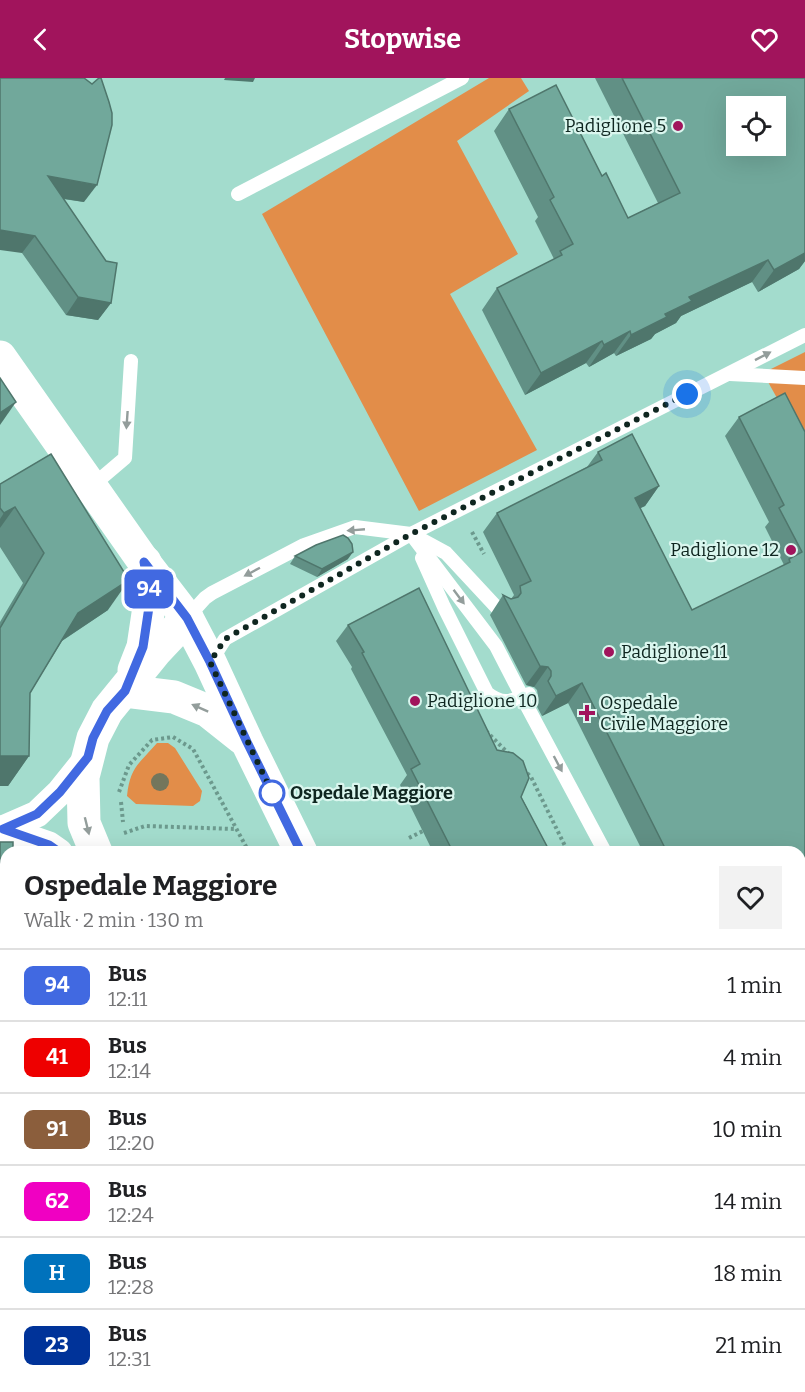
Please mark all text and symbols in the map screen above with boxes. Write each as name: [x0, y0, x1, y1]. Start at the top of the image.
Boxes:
icon: back: [24, 23, 57, 56]
text: Stopwise: [344, 23, 461, 55]
icon: heart: [748, 23, 781, 56]
map controls: [726, 96, 786, 156]
button: locate: [726, 96, 786, 156]
place label: Padiglione 5: [565, 115, 666, 137]
marker: Padiglione 5: [671, 119, 685, 133]
one-way arrow: [754, 352, 772, 362]
your location: [672, 379, 702, 409]
one-way arrow: [122, 410, 132, 429]
one-way arrow: [346, 525, 365, 535]
place label: Padiglione 12: [670, 539, 779, 561]
marker: Padiglione 12: [784, 543, 798, 557]
one-way arrow: [243, 567, 260, 577]
line badge: 94: [122, 570, 176, 608]
text: 94: [136, 576, 162, 602]
one-way arrow: [452, 590, 464, 605]
place label: Padiglione 11: [621, 641, 728, 663]
marker: Padiglione 11: [602, 645, 616, 659]
place label: Padiglione 10: [427, 690, 538, 712]
place label: Ospedale Civile Maggiore: [600, 692, 728, 735]
marker: Padiglione 10: [408, 694, 422, 708]
one-way arrow: [191, 703, 209, 713]
marker: Ospedale Civile Maggiore: [578, 704, 596, 722]
one-way arrow: [553, 756, 563, 773]
marker: Ospedale Maggiore: [259, 780, 285, 806]
place label: Ospedale Maggiore: [290, 782, 453, 804]
one-way arrow: [82, 817, 92, 835]
button: heart: [719, 866, 782, 929]
text: Ospedale Maggiore: [24, 869, 277, 902]
text: Walk · 2 min · 130 m: [24, 908, 203, 932]
text: Bus: [108, 960, 147, 987]
text: 94: [44, 972, 70, 998]
text: 1 min: [727, 972, 782, 999]
text: 12:11: [108, 987, 147, 1011]
text: Bus: [108, 1032, 147, 1059]
text: 41: [46, 1044, 68, 1070]
text: 4 min: [723, 1044, 782, 1071]
text: 12:14: [108, 1059, 151, 1083]
text: Bus: [108, 1104, 147, 1131]
text: 91: [46, 1116, 68, 1142]
text: 10 min: [713, 1116, 782, 1143]
text: 12:20: [108, 1131, 155, 1155]
text: Bus: [108, 1176, 147, 1203]
text: 62: [45, 1188, 69, 1214]
text: 14 min: [714, 1188, 782, 1215]
text: 12:24: [108, 1203, 154, 1227]
text: Bus: [108, 1248, 147, 1275]
text: H: [49, 1260, 65, 1286]
text: 18 min: [714, 1260, 782, 1287]
text: 12:28: [108, 1275, 154, 1299]
text: Bus: [108, 1320, 147, 1347]
text: 23: [45, 1332, 69, 1358]
text: 21 min: [715, 1332, 782, 1359]
text: 12:31: [108, 1347, 151, 1371]

